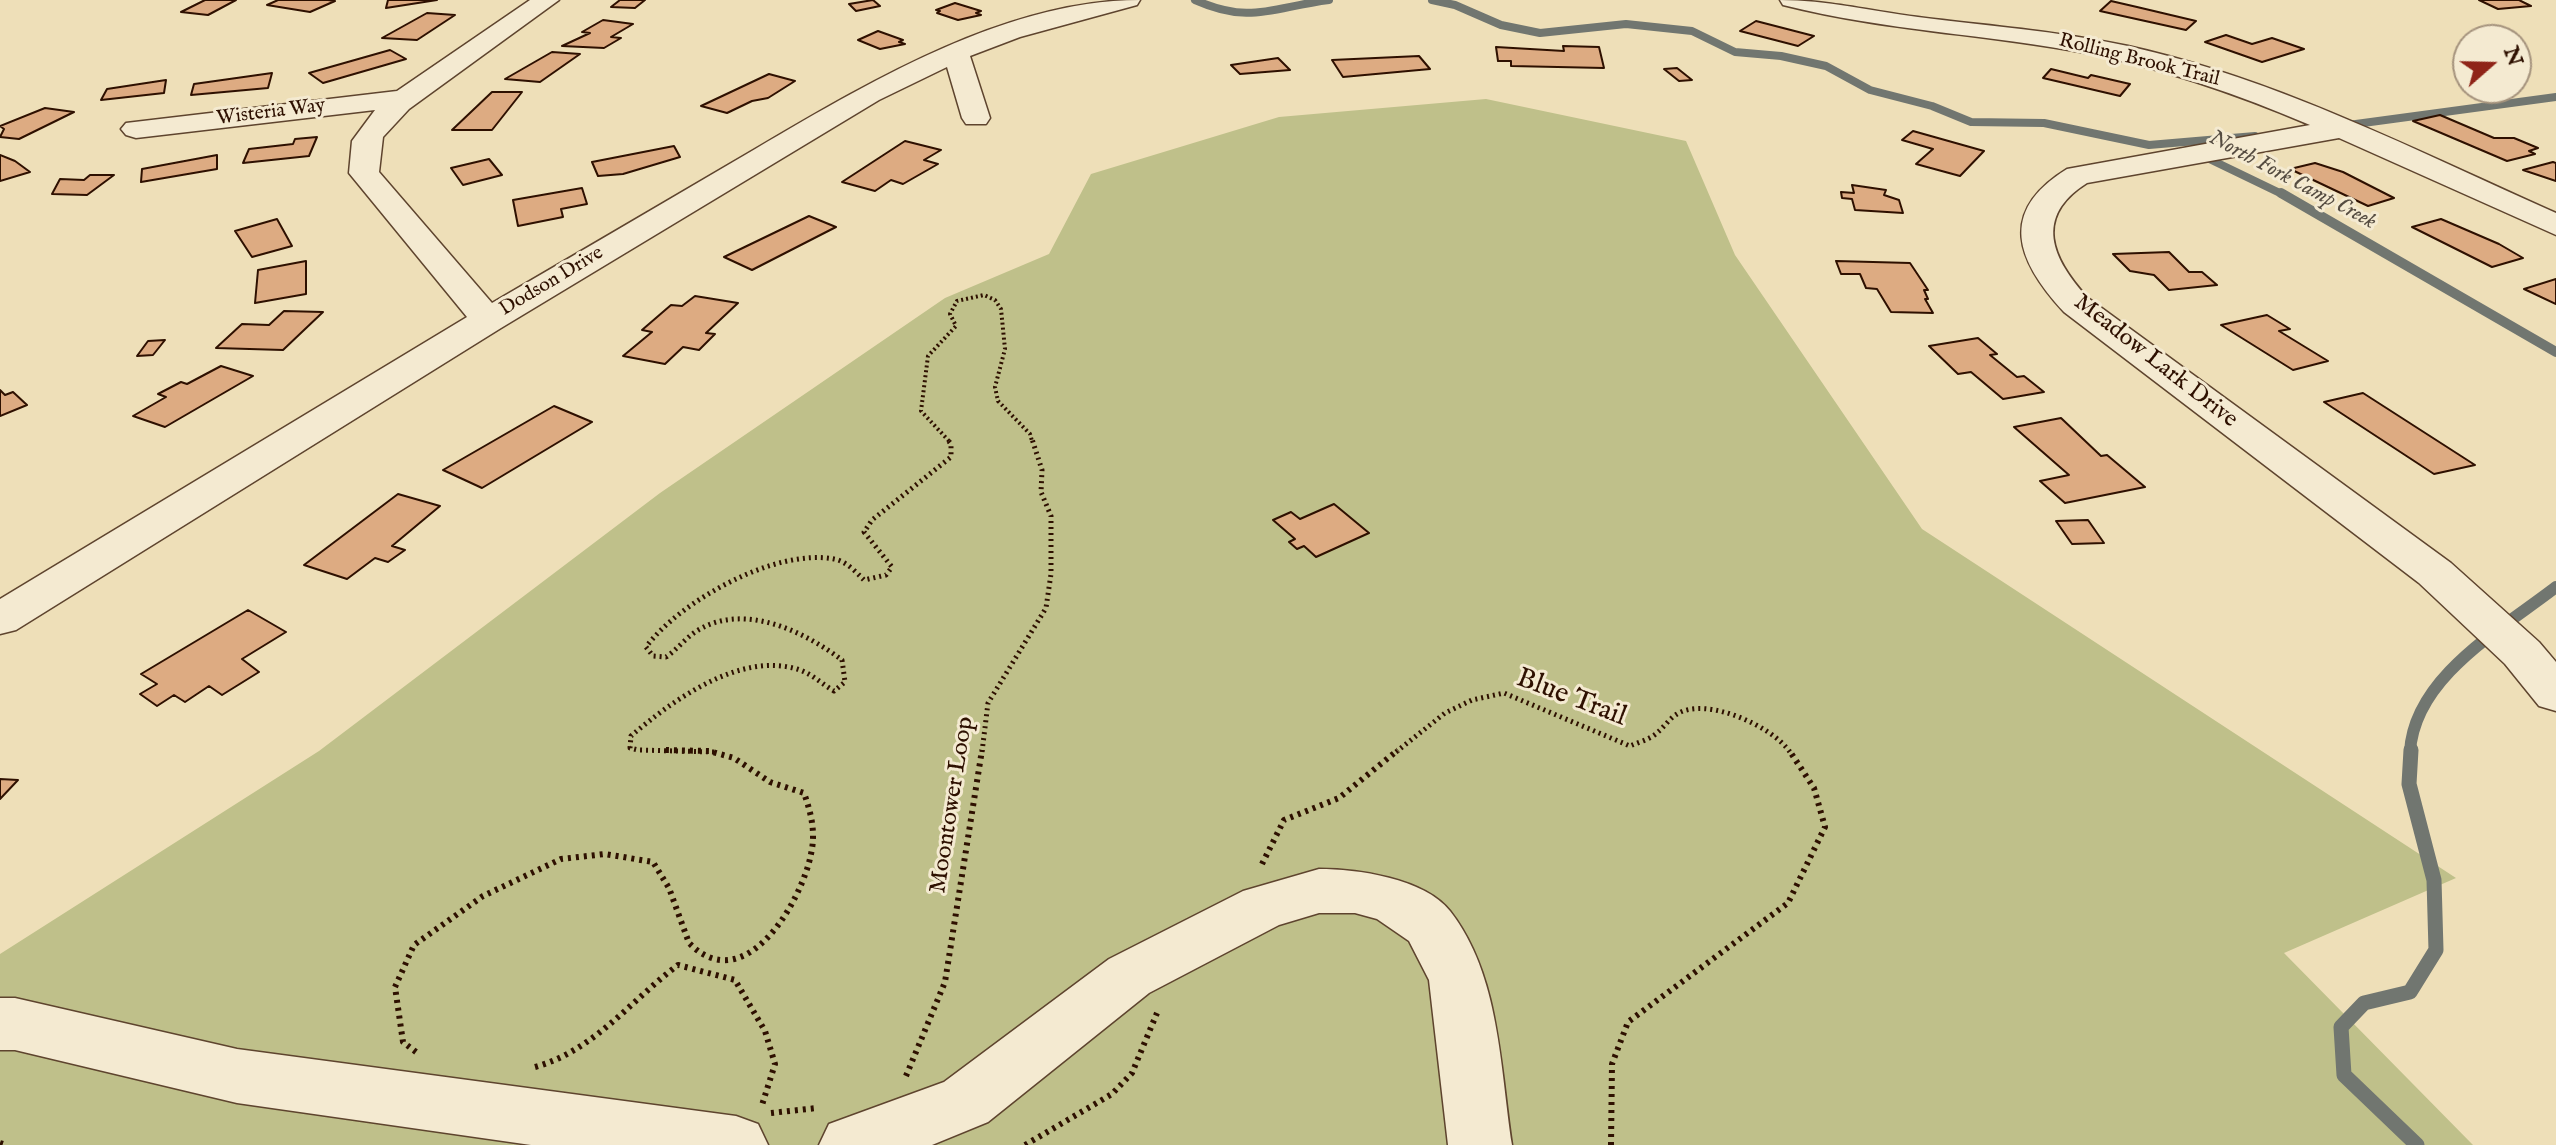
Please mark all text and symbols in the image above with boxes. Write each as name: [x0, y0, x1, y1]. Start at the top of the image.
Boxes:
north arrow: [2452, 24, 2532, 104]
street label: Rolling Brook Trail: [2056, 29, 2222, 93]
text: N: [2496, 43, 2529, 70]
street label: Wisteria Way: [215, 94, 327, 132]
water label: North Fork Camp Creek: [2204, 126, 2380, 236]
street label: Dodson Drive: [496, 242, 608, 322]
street label: Meadow Lark Drive: [2067, 289, 2243, 435]
street label: Blue Trail: [1511, 663, 1631, 735]
street label: Moontower Loop: [925, 715, 981, 895]

